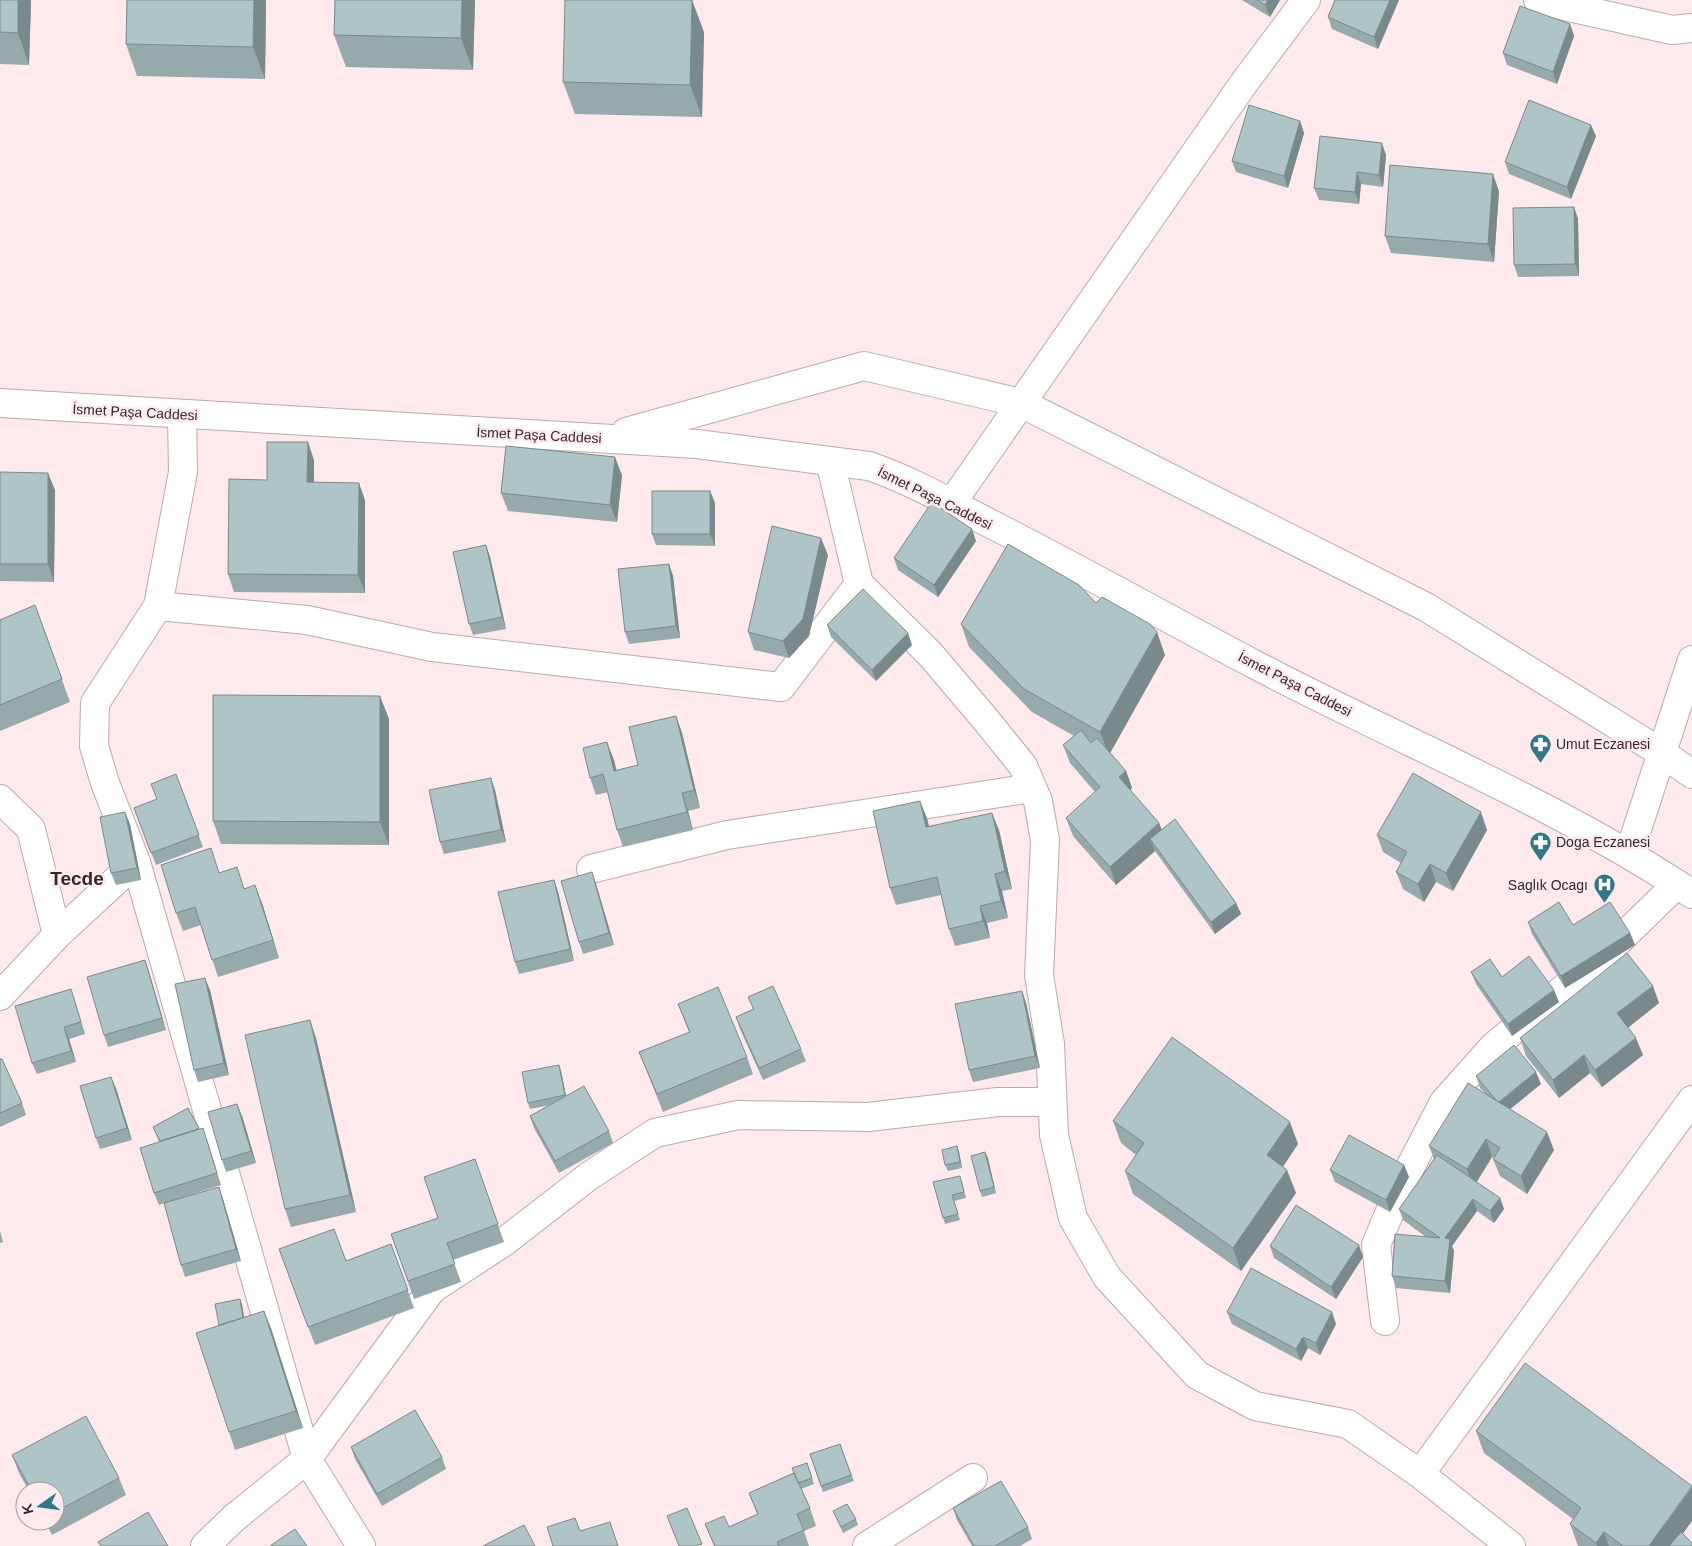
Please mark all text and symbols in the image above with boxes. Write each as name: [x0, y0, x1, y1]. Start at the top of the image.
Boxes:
street label: İsmet Paşa Caddesi: [72, 400, 198, 423]
street label: İsmet Paşa Caddesi: [476, 423, 602, 446]
street label: İsmet Paşa Caddesi: [875, 462, 995, 533]
street label: İsmet Paşa Caddesi: [1236, 648, 1355, 720]
pharmacy icon: Umut Eczanesi: [1528, 732, 1552, 763]
place label: Umut Eczanesi: [1556, 736, 1650, 752]
pharmacy icon: Doga Eczanesi: [1528, 830, 1552, 861]
place label: Doga Eczanesi: [1556, 834, 1650, 850]
district label: Tecde: [50, 868, 104, 889]
hospital icon: Saglık Ocagı: [1592, 873, 1616, 904]
place label: Saglık Ocagı: [1508, 877, 1588, 893]
north arrow: [15, 1481, 65, 1531]
text: K: [18, 1502, 36, 1516]

